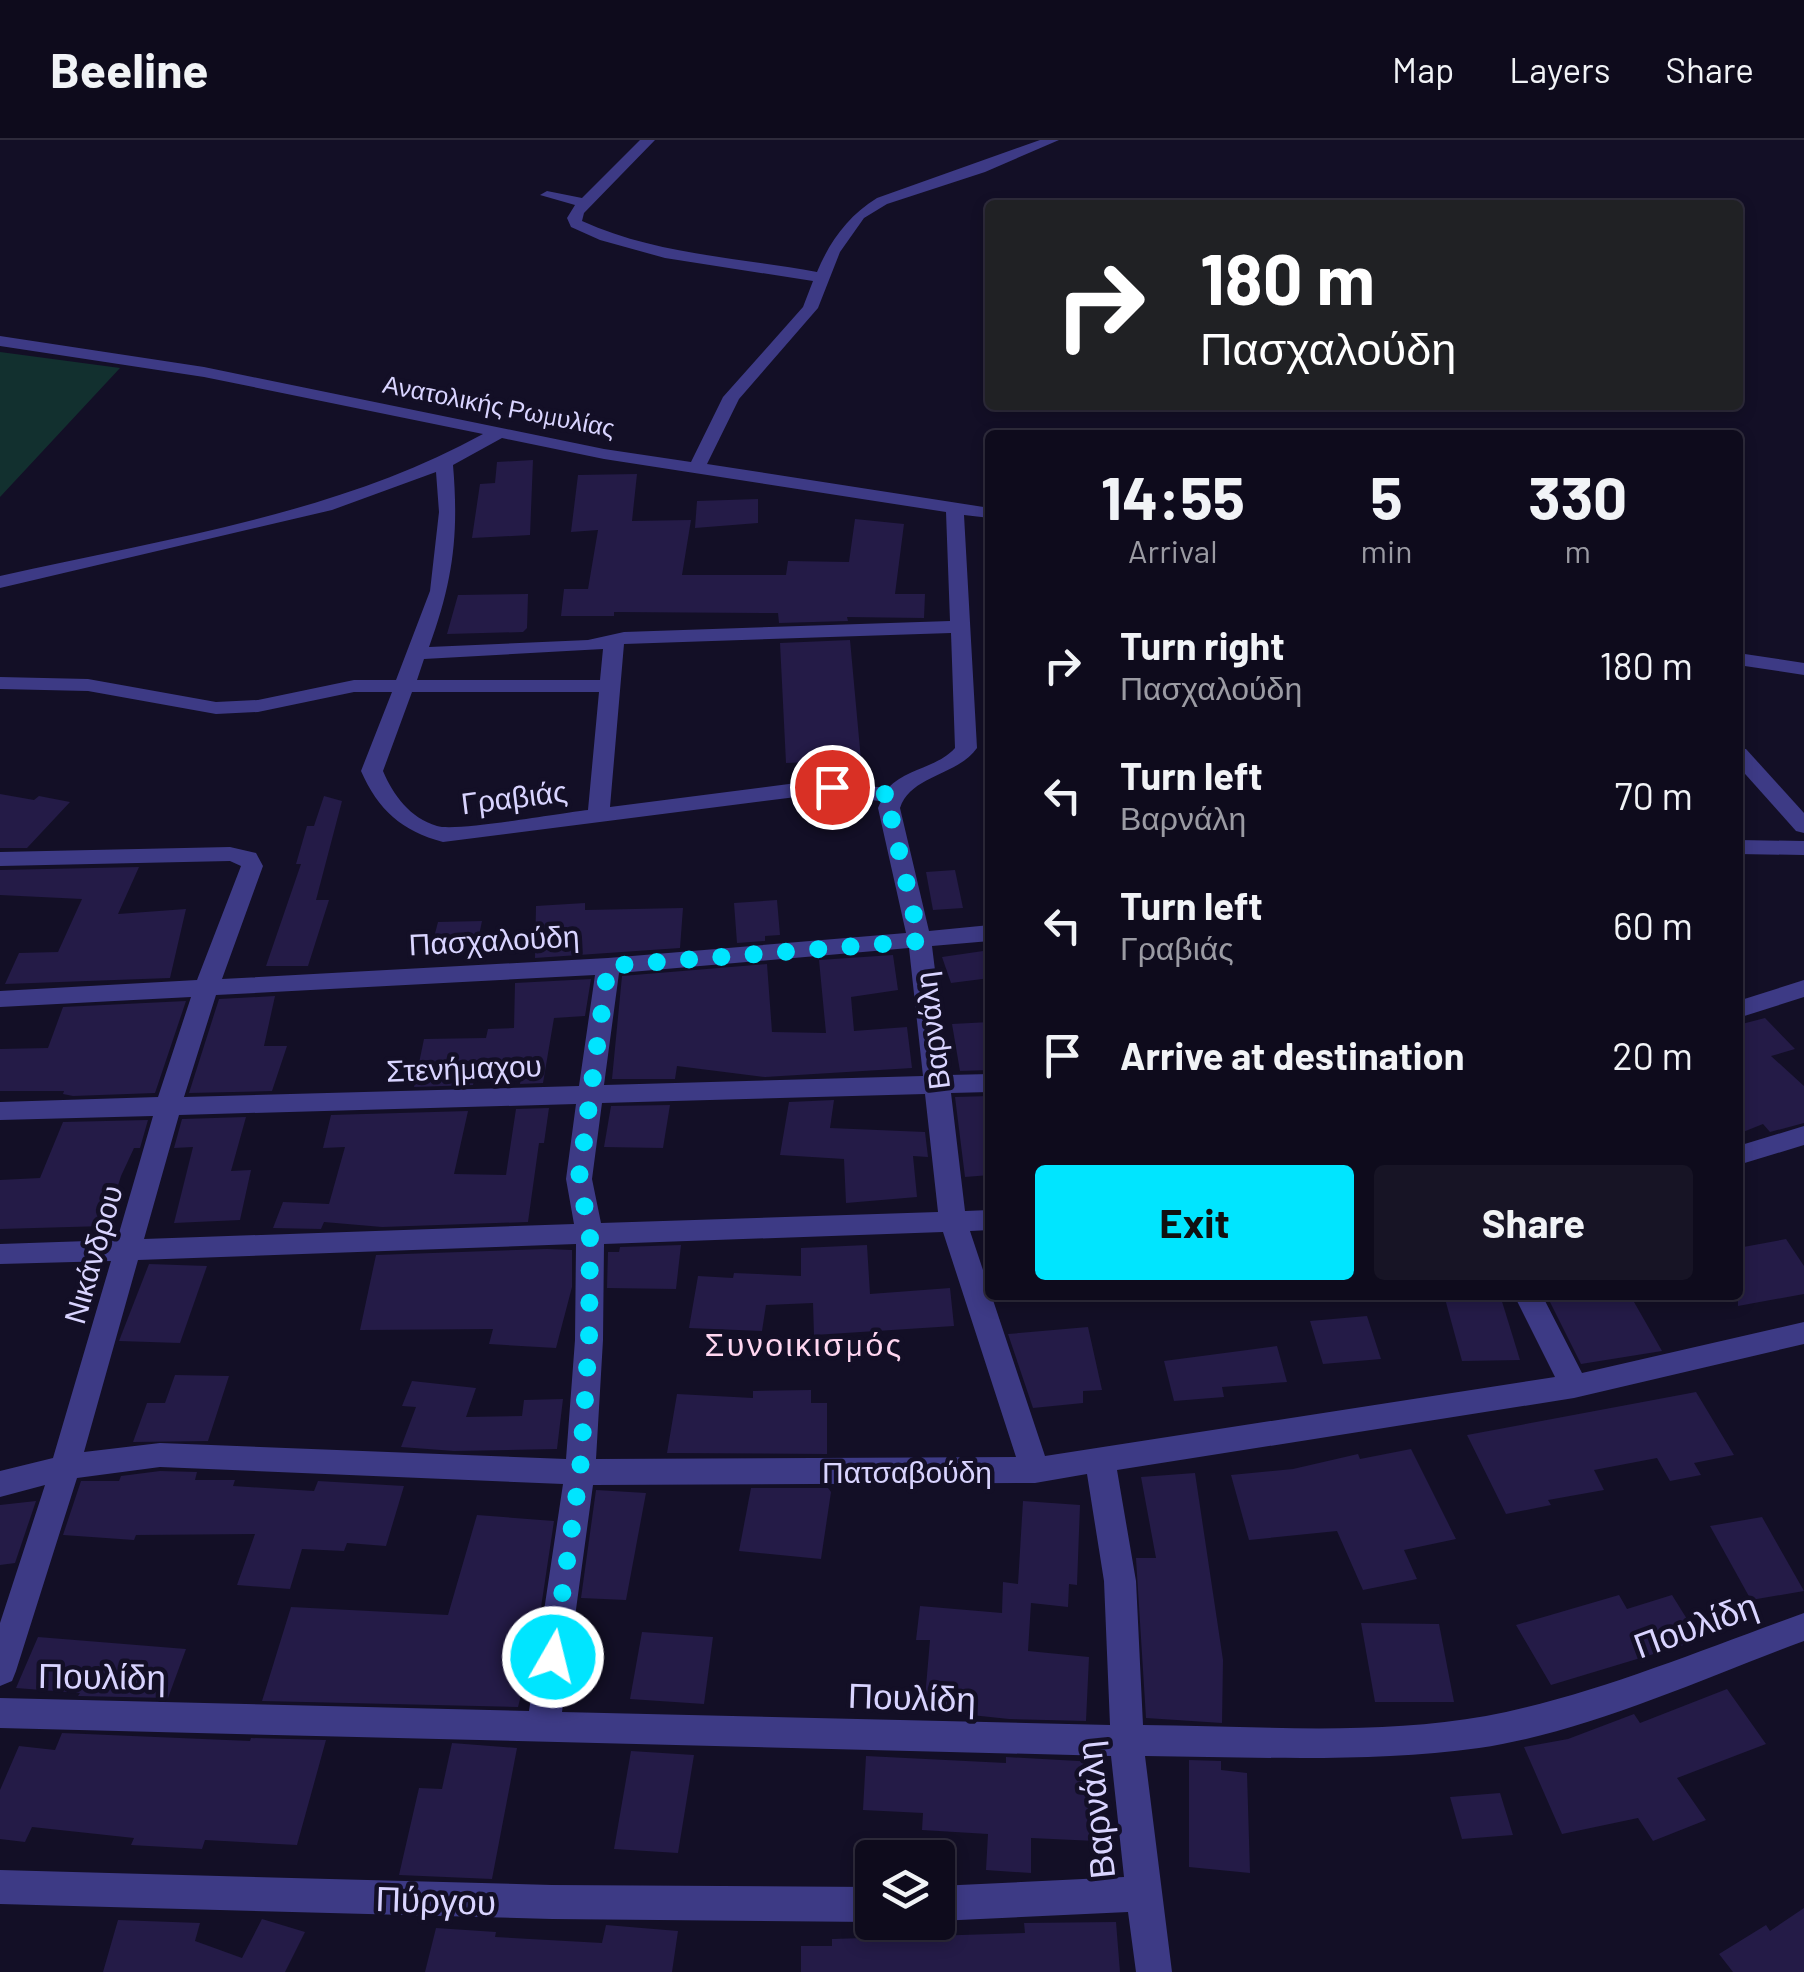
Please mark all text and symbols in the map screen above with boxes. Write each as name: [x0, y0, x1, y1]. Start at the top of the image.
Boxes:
text: Beeline: [50, 40, 208, 98]
text: Map: [1392, 48, 1454, 90]
text: Layers: [1509, 48, 1611, 90]
text: Share: [1666, 48, 1754, 90]
text: 180 m: [1200, 235, 1375, 319]
icon: right: [1035, 240, 1165, 370]
text: Πασχαλούδη: [1200, 320, 1456, 374]
street label: Ανατολικής Ρωμυλίας: [380, 368, 618, 442]
text: 14:55: [1101, 460, 1245, 532]
text: 5: [1370, 460, 1403, 532]
text: 330: [1528, 460, 1627, 532]
text: Arrival: [1128, 531, 1218, 569]
text: min: [1361, 531, 1412, 569]
text: m: [1565, 531, 1591, 569]
text: Turn right: [1120, 622, 1285, 668]
icon: right: [1035, 638, 1090, 693]
text: 180 m: [1599, 642, 1693, 688]
text: Πασχαλούδη: [1120, 668, 1302, 706]
pin: [790, 745, 875, 830]
text: Turn left: [1120, 752, 1263, 798]
icon: arrive: [805, 760, 860, 815]
icon: left: [1035, 768, 1090, 823]
street label: Γραβιάς: [459, 772, 569, 820]
text: 70 m: [1615, 772, 1693, 818]
text: Βαρνάλη: [1120, 798, 1246, 836]
text: Turn left: [1120, 882, 1263, 928]
icon: left: [1035, 898, 1090, 953]
text: 60 m: [1613, 902, 1693, 948]
street label: Πασχαλούδη: [408, 917, 580, 961]
text: Γραβιάς: [1120, 928, 1234, 966]
street label: Βαρνάλη: [906, 970, 956, 1092]
icon: arrive: [1035, 1028, 1090, 1083]
text: Arrive at destination: [1120, 1032, 1465, 1078]
text: 20 m: [1612, 1032, 1693, 1078]
street label: Στενήμαχου: [386, 1046, 542, 1088]
button: Exit: [1035, 1165, 1354, 1280]
button: Share: [1374, 1165, 1693, 1280]
street label: Νικάνδρου: [55, 1181, 129, 1327]
district label: Συνοικισμός: [704, 1324, 904, 1362]
street label: Πατσαβούδη: [822, 1453, 992, 1489]
street label: Πουλίδη: [1628, 1582, 1762, 1666]
position arrow: [501, 1605, 605, 1709]
street label: Πουλίδη: [38, 1653, 166, 1697]
street label: Πουλίδη: [847, 1673, 977, 1719]
street label: Βαρνάλη: [1066, 1739, 1122, 1881]
map controls: [855, 1840, 955, 1940]
button: layers: [855, 1840, 955, 1940]
street label: Πύργου: [375, 1876, 497, 1922]

